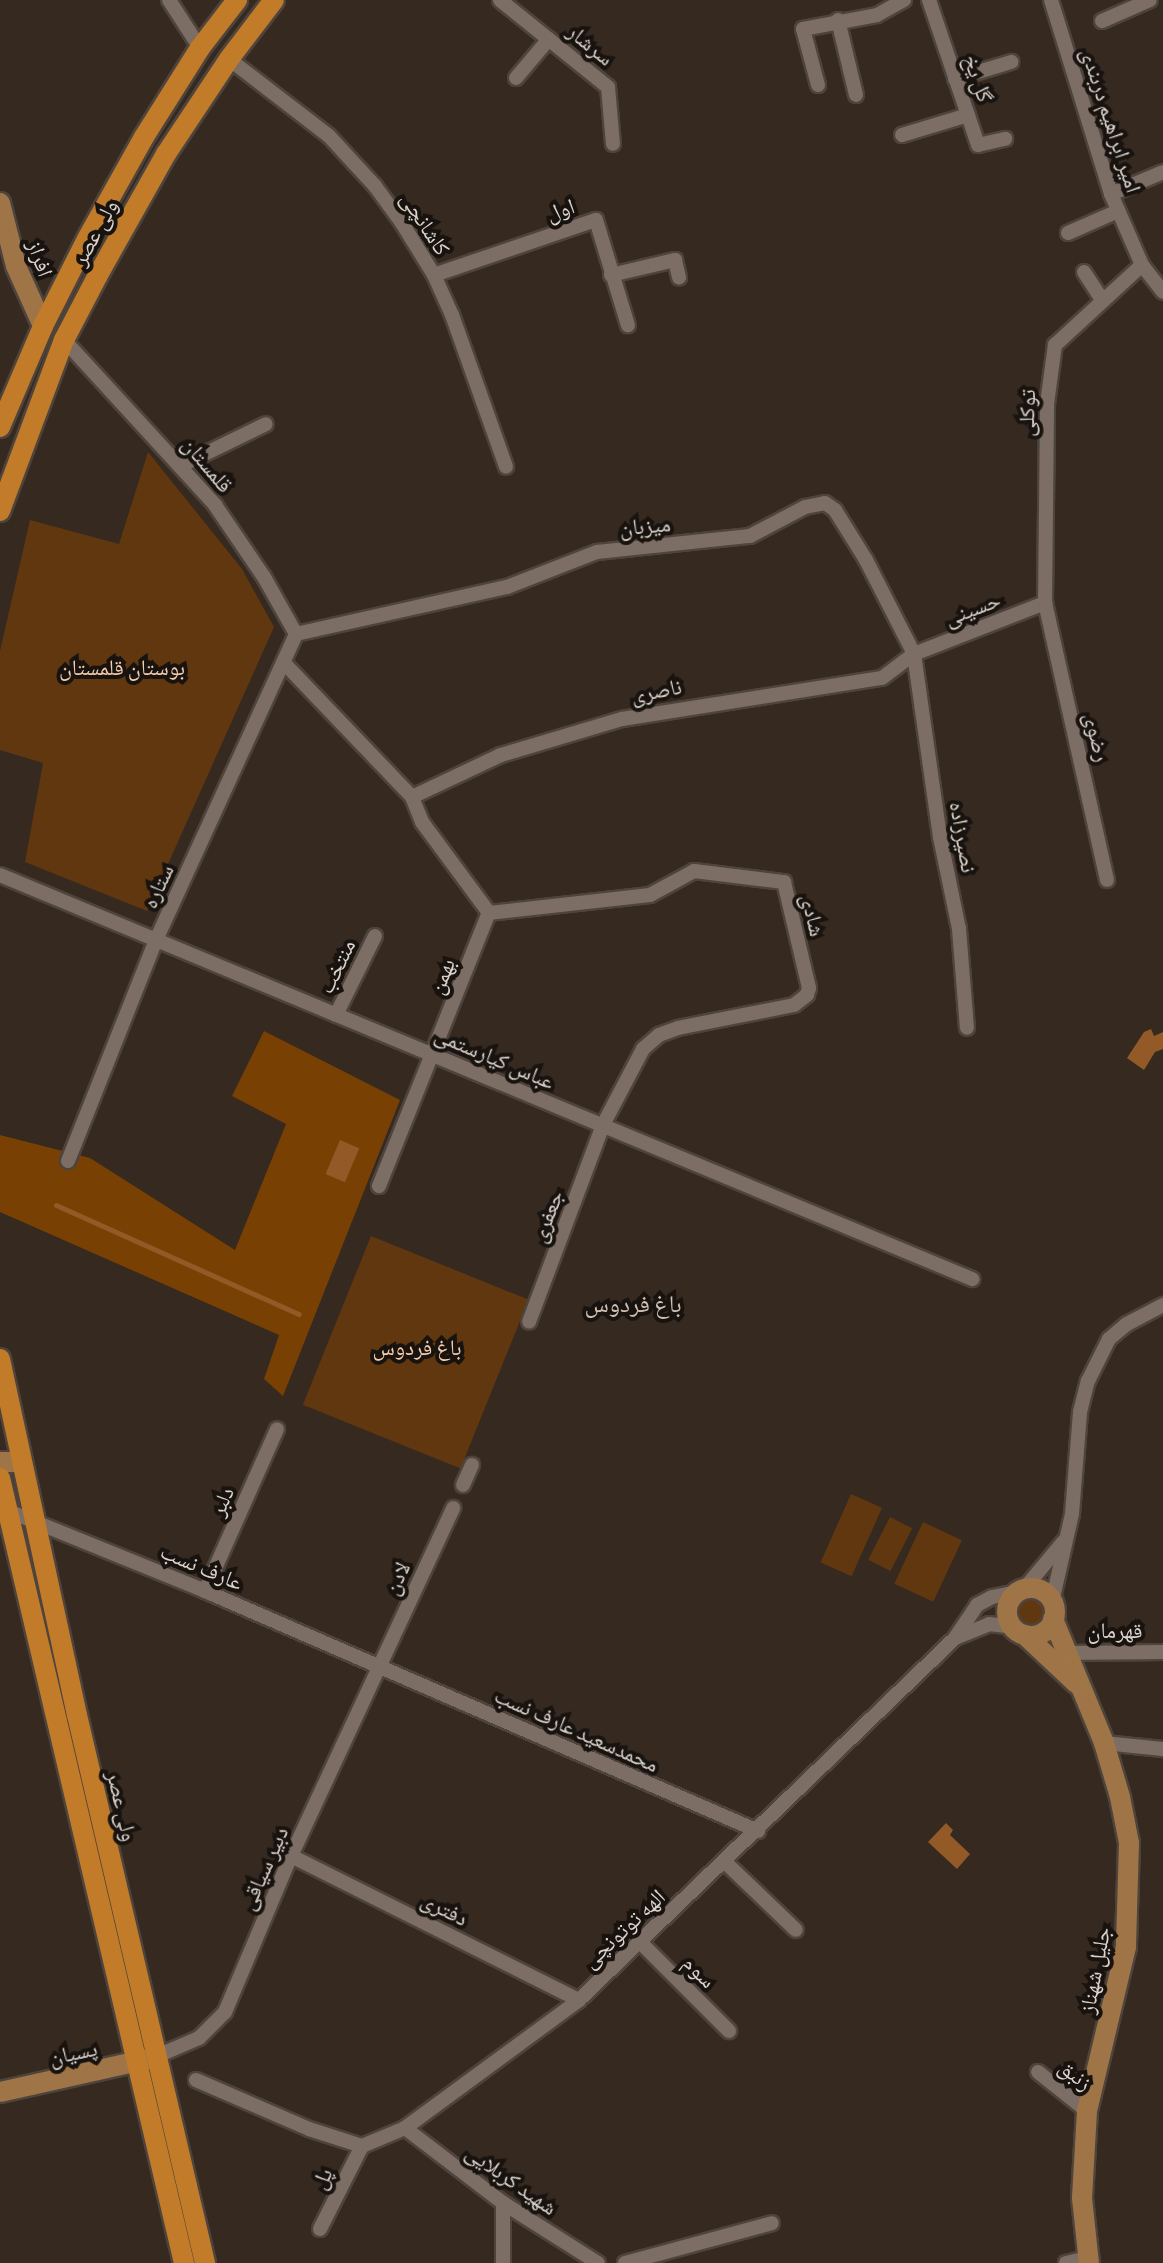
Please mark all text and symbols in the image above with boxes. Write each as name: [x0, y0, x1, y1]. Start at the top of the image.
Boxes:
street label: سرشار: [563, 17, 619, 71]
street label: امیر ابراهیم دربندی: [1076, 44, 1148, 196]
street label: گل یخ: [959, 51, 999, 105]
street label: کاشانچی: [396, 186, 456, 260]
street label: اول: [542, 192, 578, 226]
street label: ولی عصر: [65, 194, 123, 270]
street label: افراز: [22, 236, 60, 280]
street label: توکلی: [1012, 389, 1040, 437]
street label: قلمستان: [177, 431, 239, 497]
street label: میزبان: [618, 510, 672, 540]
street label: حسینی: [940, 585, 1004, 631]
park label: بوستان قلمستان: [59, 654, 185, 680]
street label: ناصری: [628, 672, 684, 708]
street label: رضوى: [1080, 710, 1116, 764]
street label: نصیرزاده: [945, 799, 983, 875]
street label: ستاره: [135, 860, 179, 912]
street label: شادی: [796, 891, 832, 939]
street label: منتخب: [312, 935, 360, 997]
street label: بهمن: [422, 954, 460, 998]
street label: عباس کیارستمی: [431, 1020, 559, 1094]
street label: جعفری: [524, 1186, 568, 1246]
district label: باغ فردوس: [584, 1289, 682, 1317]
park label: باغ فردوس: [373, 1334, 461, 1360]
street label: دلبر: [203, 1482, 239, 1520]
street label: عارف نسب: [157, 1537, 247, 1595]
street label: لادن: [377, 1557, 415, 1599]
street label: قهرمان: [1088, 1617, 1142, 1643]
street label: محمدسعید عارف نسب: [491, 1681, 663, 1777]
street label: ولی عصر: [102, 1768, 144, 1844]
street label: دبیر سیاقی: [233, 1822, 293, 1914]
street label: الهه توتونچی: [576, 1883, 670, 1973]
street label: دفتری: [417, 1885, 473, 1931]
street label: جلیل شهناز: [1073, 1924, 1115, 2016]
street label: سوم: [678, 1949, 722, 1993]
street label: پسیان: [47, 2034, 99, 2070]
street label: زنبق: [1054, 2053, 1098, 2095]
street label: شهید کربلایی: [461, 2138, 563, 2220]
street label: پل: [305, 2163, 337, 2193]

